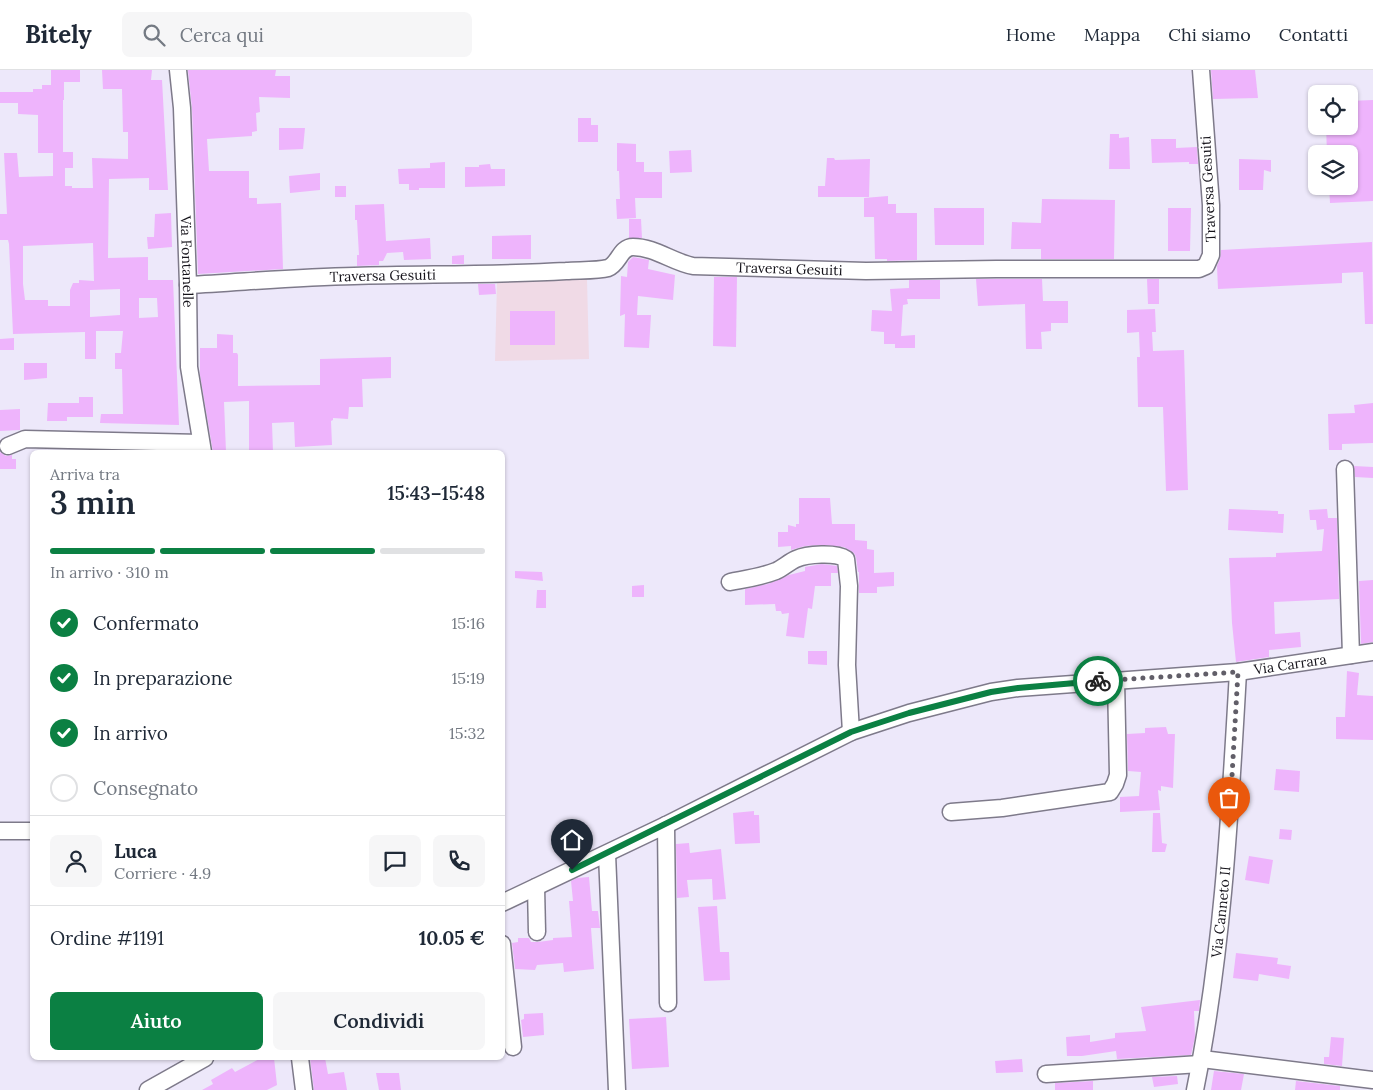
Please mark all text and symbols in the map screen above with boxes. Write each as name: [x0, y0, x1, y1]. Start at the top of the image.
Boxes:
search box: [122, 12, 472, 57]
text: Bitely: [25, 19, 92, 50]
icon: search: [140, 21, 168, 49]
text: Cerca qui: [180, 23, 264, 47]
text: Home: [1006, 23, 1056, 46]
text: Mappa: [1084, 23, 1140, 46]
text: Chi siamo: [1168, 23, 1251, 46]
text: Contatti: [1279, 23, 1348, 46]
map controls: [1308, 85, 1358, 195]
button: locate: [1308, 85, 1358, 135]
street label: Traversa Gesuiti: [1196, 135, 1220, 243]
button: layers: [1308, 145, 1358, 195]
street label: Via Fontanelle: [177, 215, 197, 308]
street label: Traversa Gesuiti: [736, 258, 843, 279]
street label: Traversa Gesuiti: [329, 266, 436, 286]
text: Arriva tra: [50, 464, 120, 484]
text: 15:43–15:48: [387, 481, 485, 505]
text: 3 min: [50, 482, 136, 523]
text: In arrivo · 310 m: [50, 562, 169, 582]
icon: check: [50, 609, 78, 637]
text: Confermato: [93, 611, 199, 635]
text: 15:16: [451, 613, 485, 633]
street label: Via Carrara: [1252, 650, 1328, 679]
courier: [1073, 656, 1123, 706]
icon: check: [50, 664, 78, 692]
text: In preparazione: [93, 666, 233, 690]
icon: bike: [1084, 667, 1112, 695]
text: 15:19: [451, 668, 485, 688]
icon: check: [50, 719, 78, 747]
text: In arrivo: [93, 721, 168, 745]
text: 15:32: [449, 723, 485, 743]
text: Consegnato: [93, 776, 198, 800]
pin: [1208, 777, 1250, 828]
icon: bag: [1215, 784, 1243, 812]
pin: [551, 819, 593, 870]
icon: home: [558, 826, 586, 854]
button: person: [50, 835, 102, 887]
button: chat: [369, 835, 421, 887]
button: phone: [433, 835, 485, 887]
text: Luca: [114, 839, 157, 863]
text: Corriere · 4.9: [114, 863, 211, 883]
street label: Via Canneto II: [1207, 865, 1234, 960]
text: Ordine #1191: [50, 926, 164, 950]
text: 10.05 €: [419, 926, 485, 950]
button: Aiuto: [50, 992, 263, 1050]
button: Condividi: [273, 992, 485, 1050]

